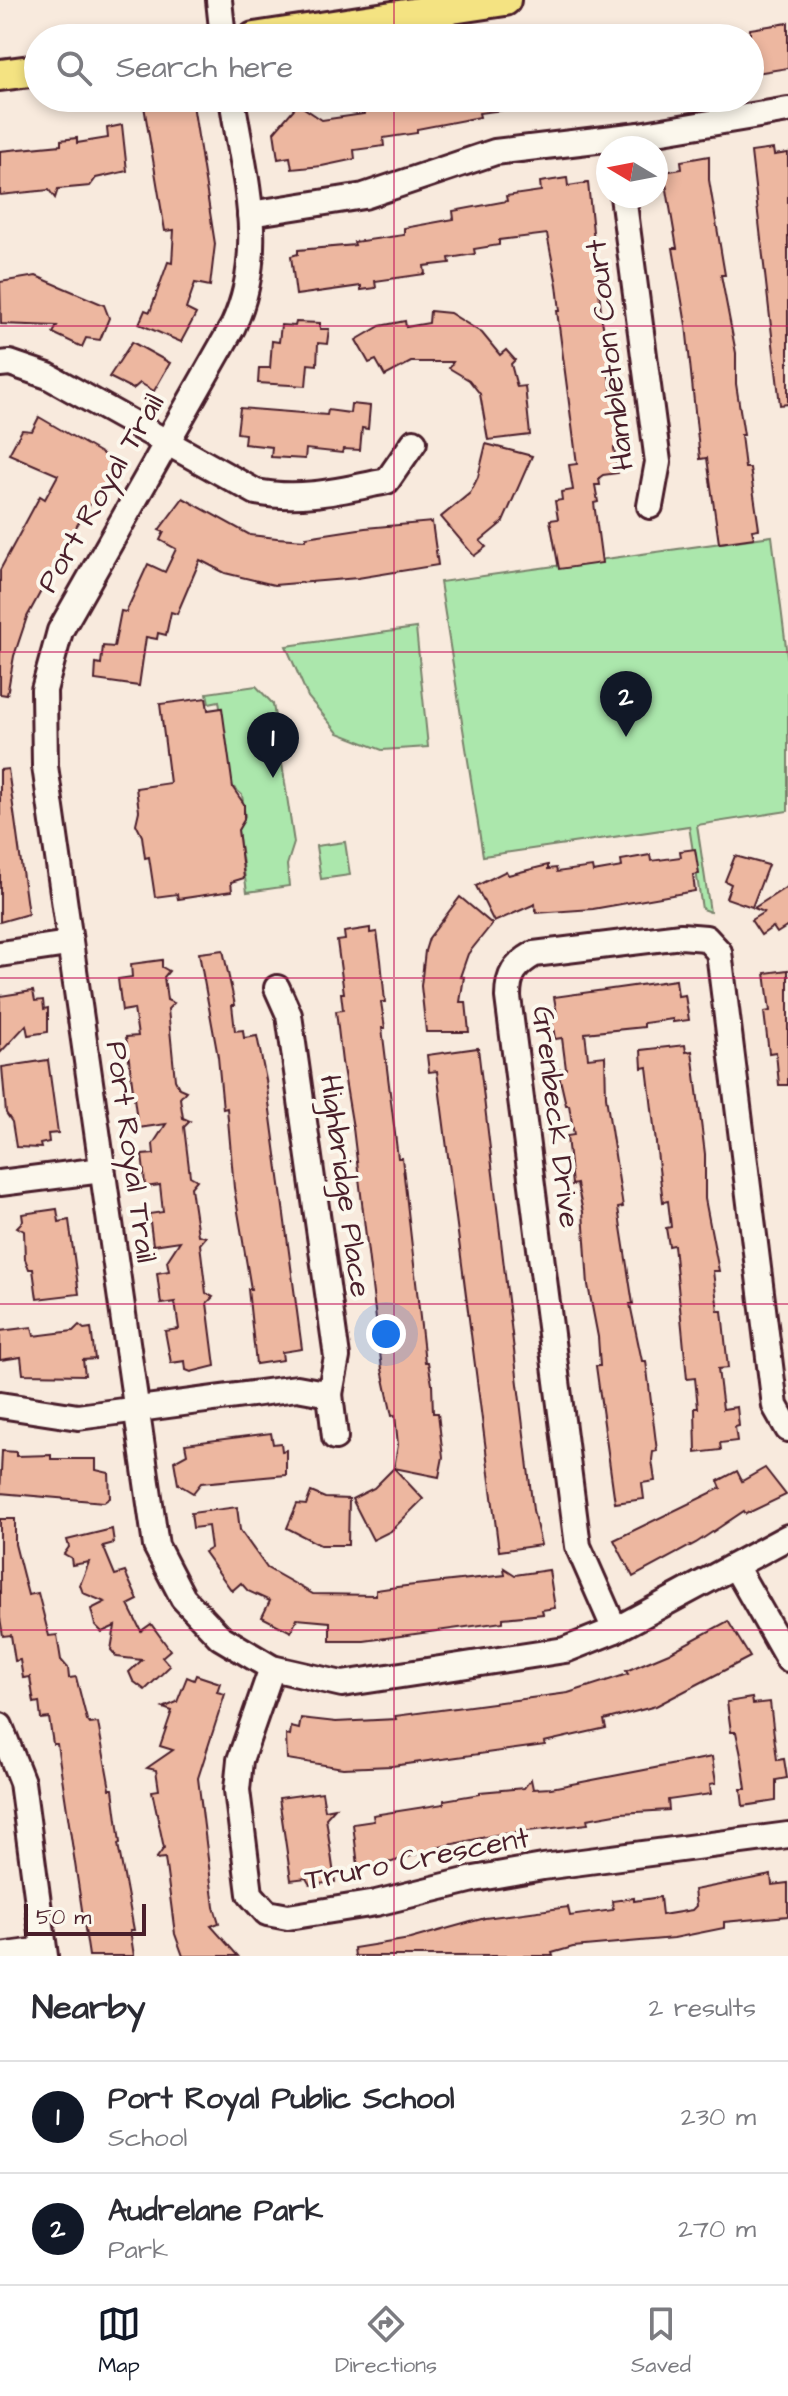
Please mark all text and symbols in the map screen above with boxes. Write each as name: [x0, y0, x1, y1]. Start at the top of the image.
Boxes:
search box: [24, 24, 764, 112]
icon: search: [52, 46, 96, 90]
text: Search here: [116, 47, 293, 89]
north arrow: [596, 136, 668, 208]
street label: Hambleton Court: [575, 237, 645, 473]
street label: Port Royal Trail: [27, 386, 176, 601]
pin: 2: [600, 671, 652, 737]
pin: 1: [247, 712, 299, 778]
street label: Grenbeck Drive: [522, 1004, 590, 1230]
street label: Port Royal Trail: [94, 1039, 167, 1266]
street label: Highbridge Place: [308, 1072, 381, 1300]
your location: [366, 1314, 406, 1354]
street label: Truro Crescent: [301, 1817, 533, 1901]
scale bar: [24, 1900, 146, 1936]
text: 50 m: [36, 1902, 91, 1933]
text: Nearby: [32, 1984, 146, 2032]
text: 2 results: [648, 1990, 756, 2026]
text: Port Royal Public School: [108, 2078, 454, 2120]
text: 1: [56, 2099, 60, 2135]
text: 230 m: [681, 2099, 756, 2135]
text: School: [108, 2120, 187, 2156]
text: Audrelane Park: [108, 2190, 323, 2232]
text: 2: [51, 2211, 65, 2247]
text: 270 m: [678, 2211, 756, 2247]
text: Park: [108, 2232, 168, 2268]
tab: Map: [97, 2302, 141, 2381]
tab: Directions: [335, 2302, 437, 2381]
tab: Saved: [631, 2302, 691, 2381]

